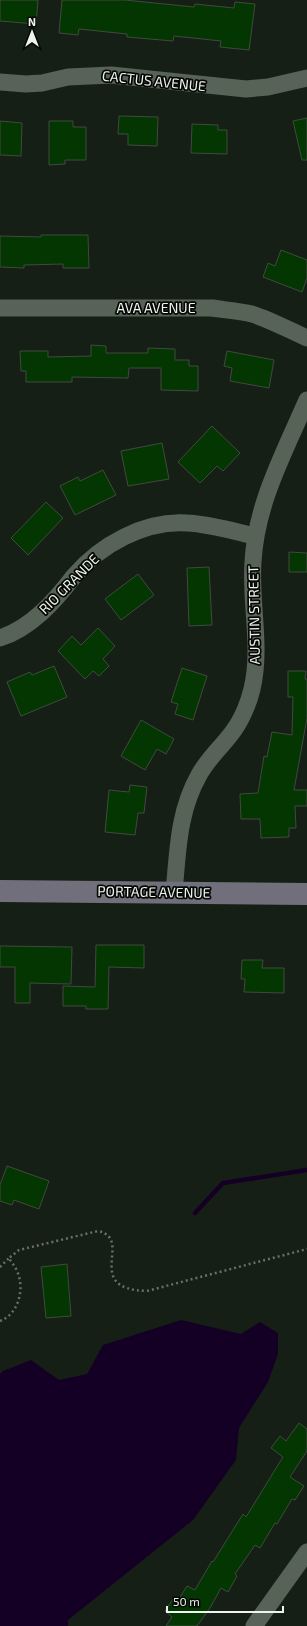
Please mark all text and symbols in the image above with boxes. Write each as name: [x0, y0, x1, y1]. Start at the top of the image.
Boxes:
north arrow: [12, 12, 52, 52]
text: N: [28, 15, 36, 28]
street label: CACTUS AVENUE: [101, 67, 207, 94]
street label: AVA AVENUE: [116, 299, 196, 316]
street label: RIO GRANDE: [35, 550, 102, 617]
street label: AUSTIN STREET: [244, 565, 263, 665]
street label: PORTAGE AVENUE: [97, 882, 211, 901]
scale bar: [167, 1588, 283, 1614]
text: 50 m: [173, 1594, 200, 1608]

